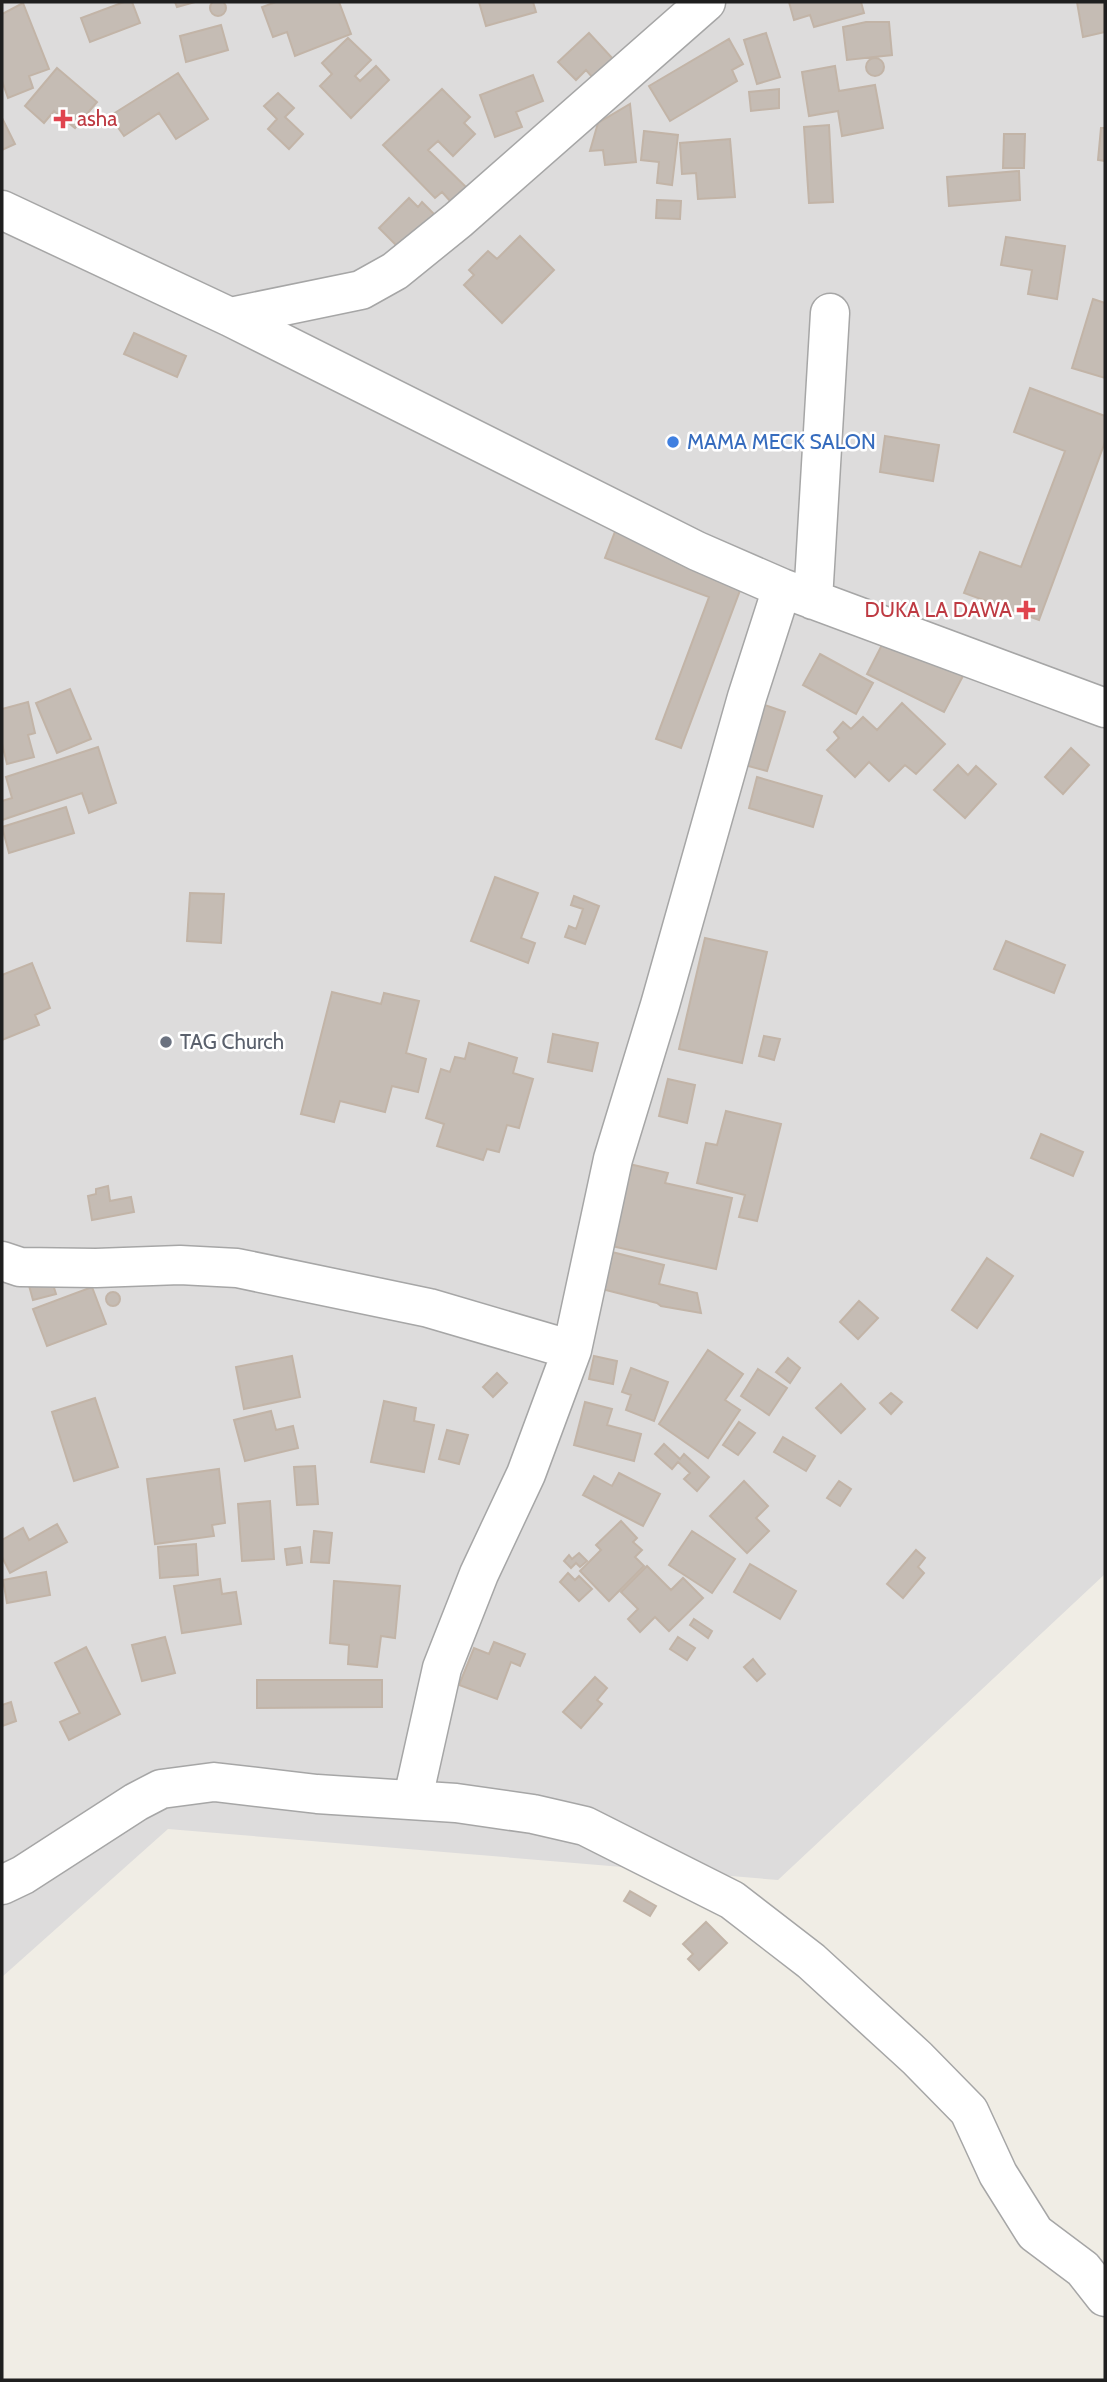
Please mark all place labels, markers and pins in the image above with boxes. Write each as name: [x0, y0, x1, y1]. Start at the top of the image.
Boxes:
place label: asha: [77, 106, 117, 131]
marker: asha: [55, 111, 71, 127]
place label: MAMA MECK SALON: [687, 429, 876, 454]
marker: MAMA MECK SALON: [665, 434, 681, 450]
place label: DUKA LA DAWA: [865, 597, 1012, 622]
marker: DUKA LA DAWA: [1018, 602, 1034, 618]
place label: TAG Church: [180, 1029, 284, 1054]
marker: TAG Church: [158, 1034, 174, 1050]

